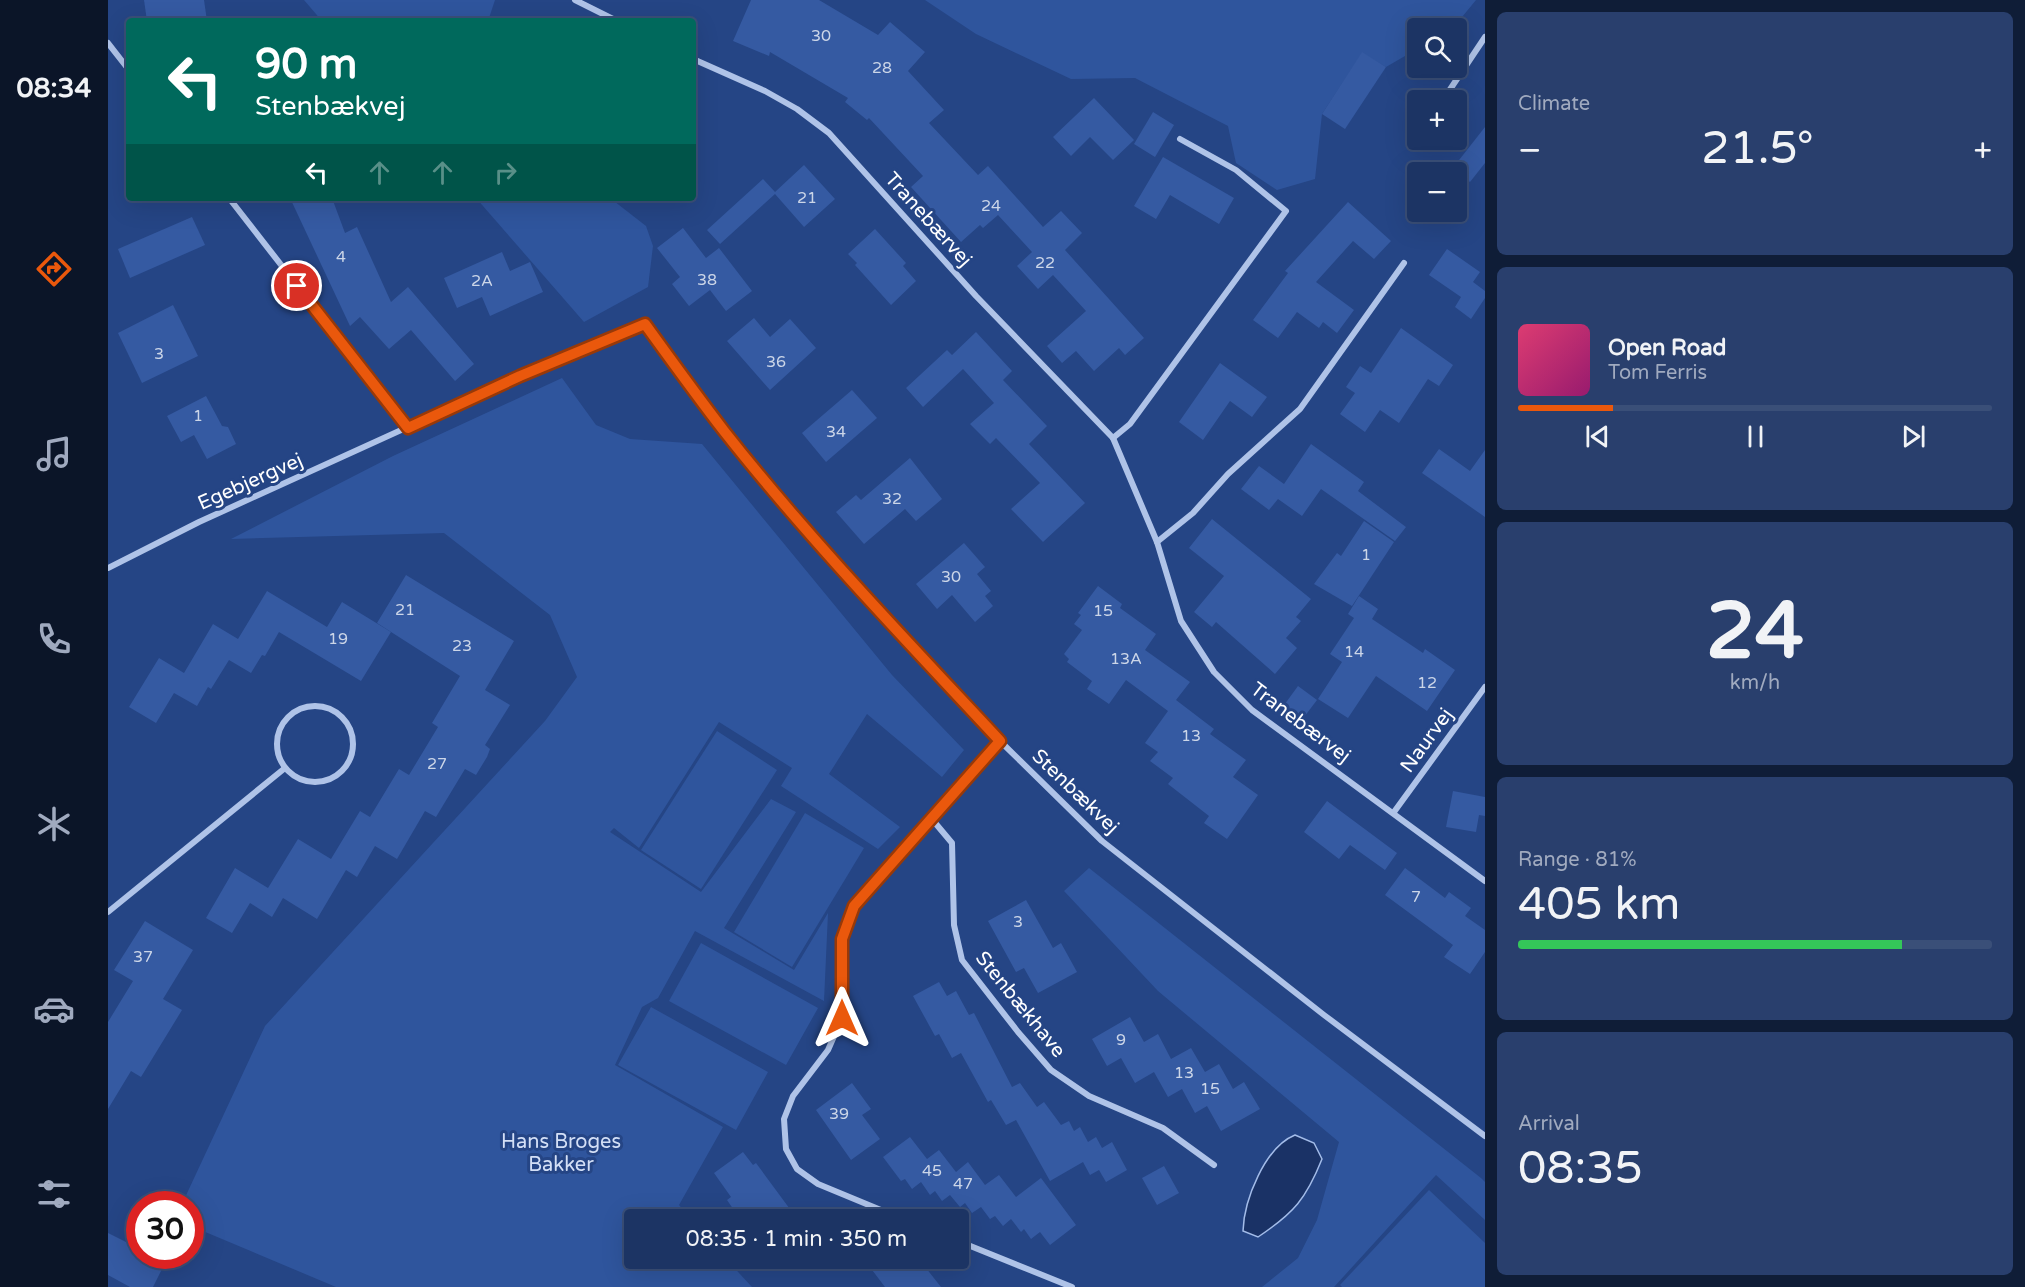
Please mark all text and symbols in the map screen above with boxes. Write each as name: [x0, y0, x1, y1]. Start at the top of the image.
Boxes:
map controls: [1407, 18, 1467, 222]
button: search: [1407, 18, 1467, 78]
house number: 30: [811, 26, 831, 46]
text: 90 m: [255, 39, 357, 90]
icon: left: [156, 42, 234, 120]
house number: 28: [872, 58, 892, 78]
text: 08:34: [17, 72, 91, 105]
text: Stenbækvej: [255, 90, 406, 123]
button: +: [1407, 90, 1467, 150]
text: Climate: [1518, 92, 1590, 116]
text: 21.5°: [1701, 122, 1814, 176]
text: −: [1518, 131, 1542, 170]
text: +: [1973, 131, 1992, 170]
icon: left: [300, 156, 333, 189]
icon: ahead: [363, 156, 396, 189]
icon: ahead: [426, 156, 459, 189]
icon: right: [489, 156, 522, 189]
button: −: [1407, 162, 1467, 222]
street label: Tranebærvej: [880, 168, 977, 272]
house number: 21: [797, 188, 817, 208]
house number: 24: [981, 196, 1001, 216]
house number: 4: [336, 247, 346, 267]
icon: directions: [33, 248, 75, 290]
house number: 22: [1035, 253, 1055, 273]
pin: [271, 260, 322, 311]
icon: arrive: [280, 269, 313, 302]
house number: 38: [697, 270, 717, 290]
house number: 2A: [471, 271, 493, 291]
text: Open Road: [1608, 335, 1726, 361]
house number: 3: [154, 344, 164, 364]
house number: 36: [766, 352, 786, 372]
text: Tom Ferris: [1608, 361, 1707, 385]
house number: 1: [193, 406, 203, 426]
icon: previous: [1581, 420, 1614, 453]
icon: pause: [1739, 420, 1772, 453]
icon: next: [1897, 420, 1930, 453]
house number: 34: [826, 422, 846, 442]
icon: music: [33, 433, 75, 475]
street label: Egebjergvej: [194, 448, 307, 516]
house number: 32: [882, 489, 902, 509]
house number: 1: [1361, 545, 1371, 565]
house number: 30: [941, 567, 961, 587]
text: 24: [1706, 585, 1804, 679]
house number: 21: [395, 600, 415, 620]
house number: 15: [1093, 601, 1113, 621]
icon: phone: [33, 618, 75, 660]
house number: 19: [328, 629, 348, 649]
house number: 23: [452, 636, 472, 656]
house number: 14: [1344, 642, 1364, 662]
house number: 13A: [1110, 649, 1142, 669]
text: km/h: [1730, 671, 1780, 695]
house number: 12: [1417, 673, 1437, 693]
street label: Tranebærvej: [1246, 677, 1355, 768]
street label: Naurvej: [1395, 704, 1458, 778]
house number: 13: [1181, 726, 1201, 746]
street label: Stenbækvej: [1027, 744, 1124, 839]
house number: 27: [427, 754, 447, 774]
icon: climate: [33, 803, 75, 845]
text: Range · 81%: [1518, 848, 1637, 872]
text: 405 km: [1518, 878, 1680, 932]
house number: 7: [1411, 887, 1421, 907]
house number: 3: [1013, 912, 1023, 932]
house number: 37: [133, 947, 153, 967]
street label: Stenbækhave: [970, 947, 1070, 1063]
position arrow: [810, 986, 874, 1050]
icon: car: [33, 988, 75, 1030]
house number: 9: [1116, 1030, 1126, 1050]
house number: 13: [1174, 1063, 1194, 1083]
house number: 15: [1200, 1079, 1220, 1099]
house number: 39: [829, 1104, 849, 1124]
text: Arrival: [1518, 1112, 1580, 1136]
park label: Hans Broges Bakker: [501, 1130, 621, 1177]
text: 08:35: [1518, 1142, 1643, 1196]
house number: 45: [922, 1161, 942, 1181]
icon: filters: [33, 1173, 75, 1215]
house number: 47: [953, 1174, 973, 1194]
speed limit sign: 30: [126, 1191, 204, 1269]
text: 08:35 · 1 min · 350 m: [686, 1226, 907, 1252]

